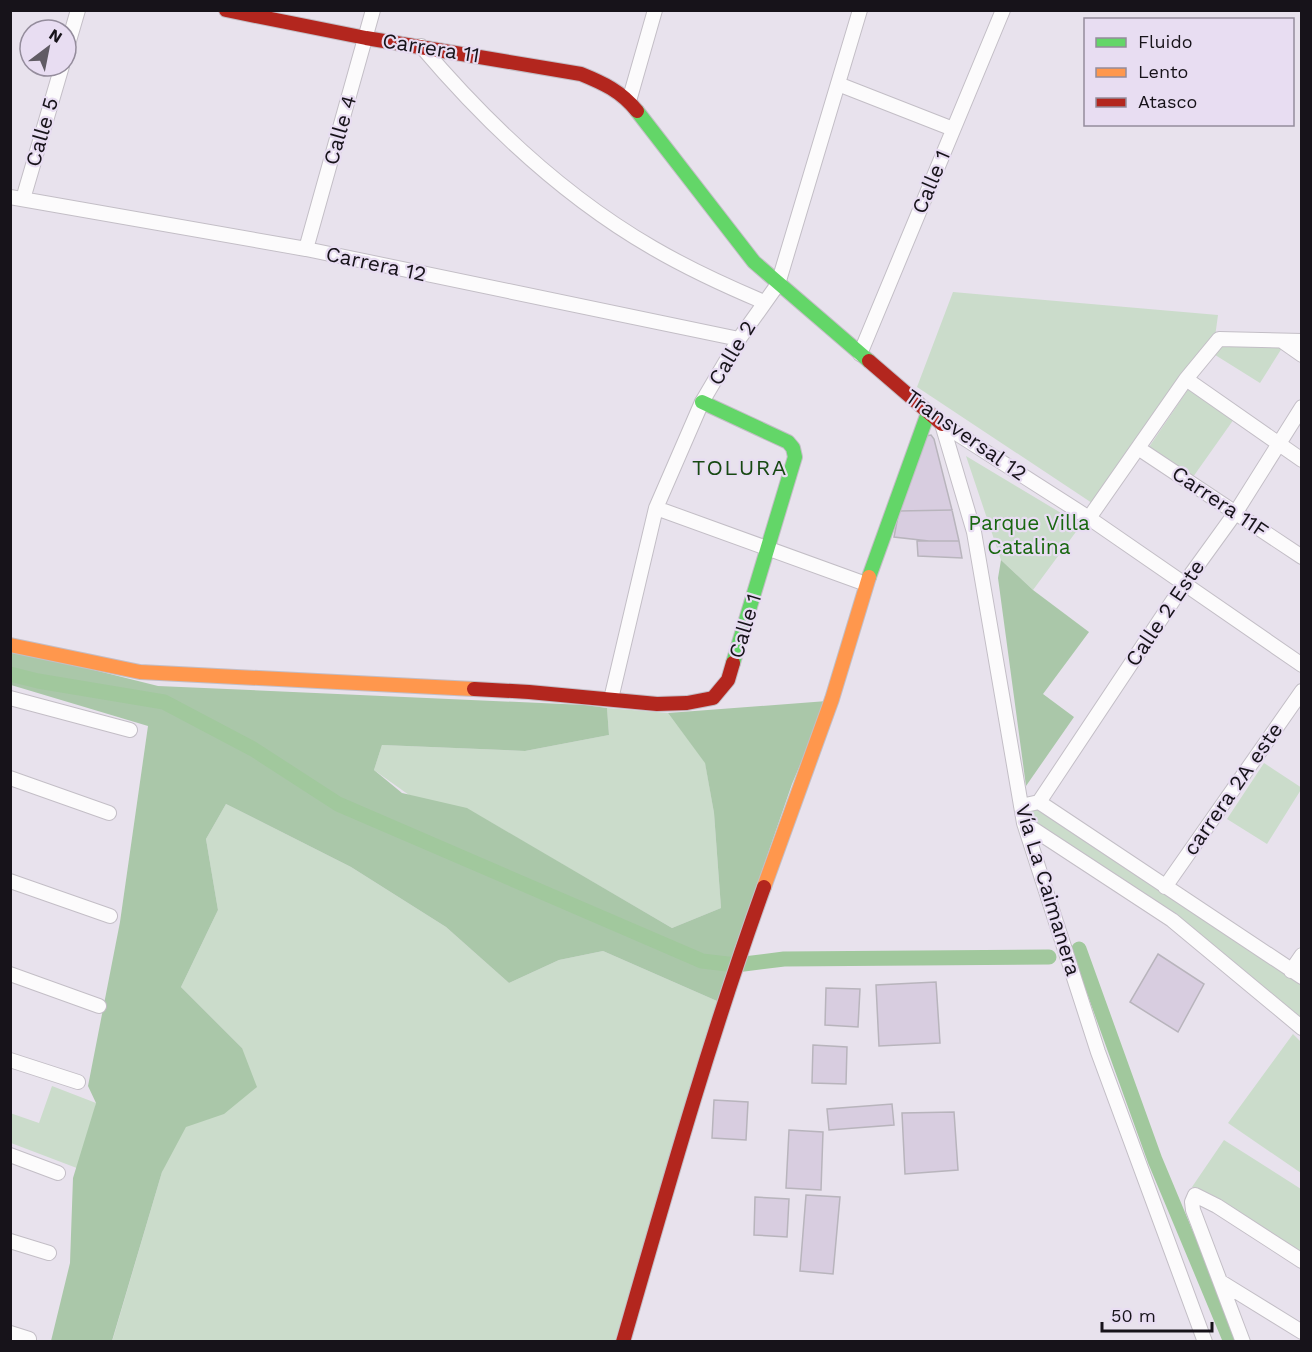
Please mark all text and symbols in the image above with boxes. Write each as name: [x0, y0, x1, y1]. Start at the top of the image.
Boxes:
north arrow: [18, 18, 78, 78]
legend: [1084, 18, 1294, 126]
text: N: [46, 25, 66, 47]
street label: Carrera 11: [381, 27, 481, 68]
text: Fluido: [1138, 31, 1192, 52]
text: Lento: [1138, 61, 1188, 82]
text: Atasco: [1138, 91, 1197, 112]
street label: Calle 4: [318, 92, 361, 168]
street label: Calle 5: [20, 94, 63, 169]
street label: Calle 1: [906, 146, 955, 217]
street label: Carrera 12: [324, 241, 429, 286]
street label: Calle 2: [703, 316, 760, 389]
street label: Transversal 12: [901, 384, 1032, 486]
district label: TOLURA: [692, 455, 788, 480]
street label: Carrera 11F: [1167, 460, 1273, 543]
park label: Parque Villa Catalina: [968, 510, 1090, 559]
street label: Calle 2 Este: [1120, 555, 1209, 671]
street label: Calle 1: [723, 591, 766, 661]
street label: carrera 2A este: [1178, 718, 1288, 860]
street label: Vía La Caimanera: [1011, 801, 1086, 979]
scale bar: [1102, 1295, 1212, 1333]
text: 50 m: [1111, 1305, 1156, 1326]

